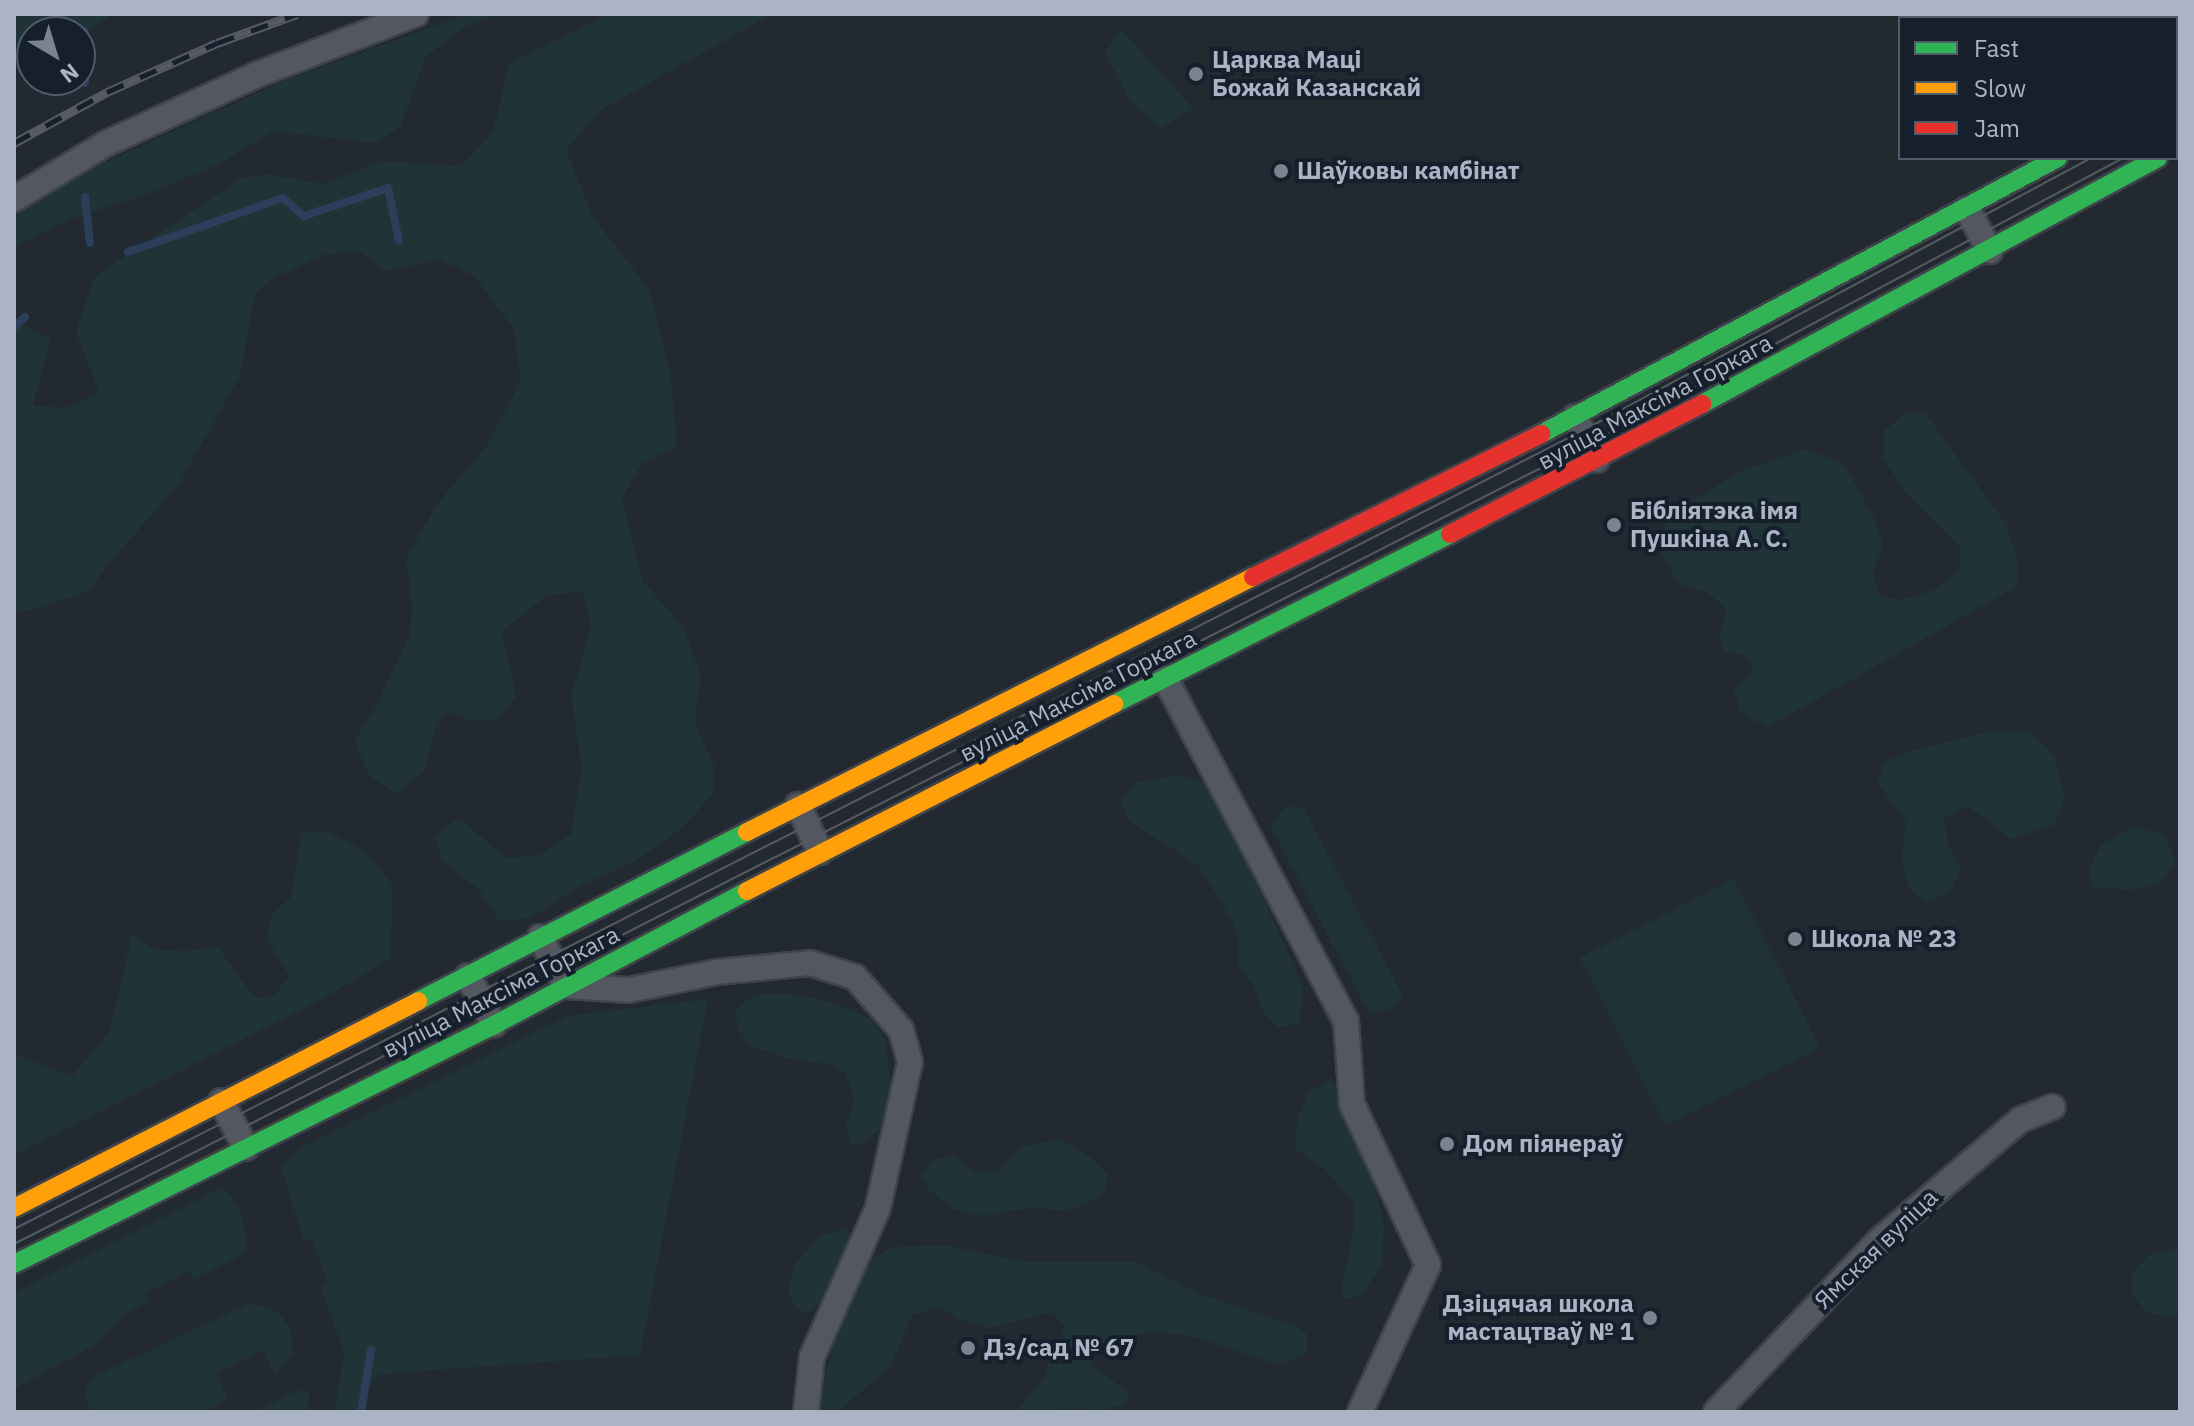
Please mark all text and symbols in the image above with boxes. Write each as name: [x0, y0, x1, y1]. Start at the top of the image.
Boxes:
north arrow: [16, 16, 96, 96]
legend: [1898, 16, 2178, 160]
text: Fast: [1974, 32, 2019, 64]
place label: Царква Маці Божай Казанскай: [1212, 46, 1421, 102]
text: N: [55, 57, 85, 90]
marker: Царква Маці Божай Казанскай: [1187, 65, 1205, 83]
text: Slow: [1974, 72, 2026, 104]
text: Jam: [1974, 112, 2020, 144]
place label: Шаўковы камбінат: [1297, 157, 1520, 185]
marker: Шаўковы камбінат: [1272, 162, 1290, 180]
street label: вуліца Максіма Горкага: [1533, 328, 1777, 476]
place label: Бібліятэка імя Пушкіна А. С.: [1630, 497, 1798, 553]
marker: Бібліятэка імя Пушкіна А. С.: [1605, 516, 1623, 534]
street label: вуліца Максіма Горкага: [955, 624, 1201, 768]
street label: вуліца Максіма Горкага: [378, 920, 624, 1064]
place label: Школа № 23: [1811, 925, 1957, 953]
marker: Школа № 23: [1786, 930, 1804, 948]
place label: Дом піянераў: [1463, 1130, 1623, 1158]
marker: Дом піянераў: [1438, 1135, 1456, 1153]
street label: Ямская вуліца: [1808, 1183, 1944, 1315]
place label: Дзіцячая школа мастацтваў № 1: [1443, 1290, 1634, 1346]
marker: Дзіцячая школа мастацтваў № 1: [1641, 1309, 1659, 1327]
place label: Дз/сад № 67: [984, 1334, 1134, 1362]
marker: Дз/сад № 67: [959, 1339, 977, 1357]

